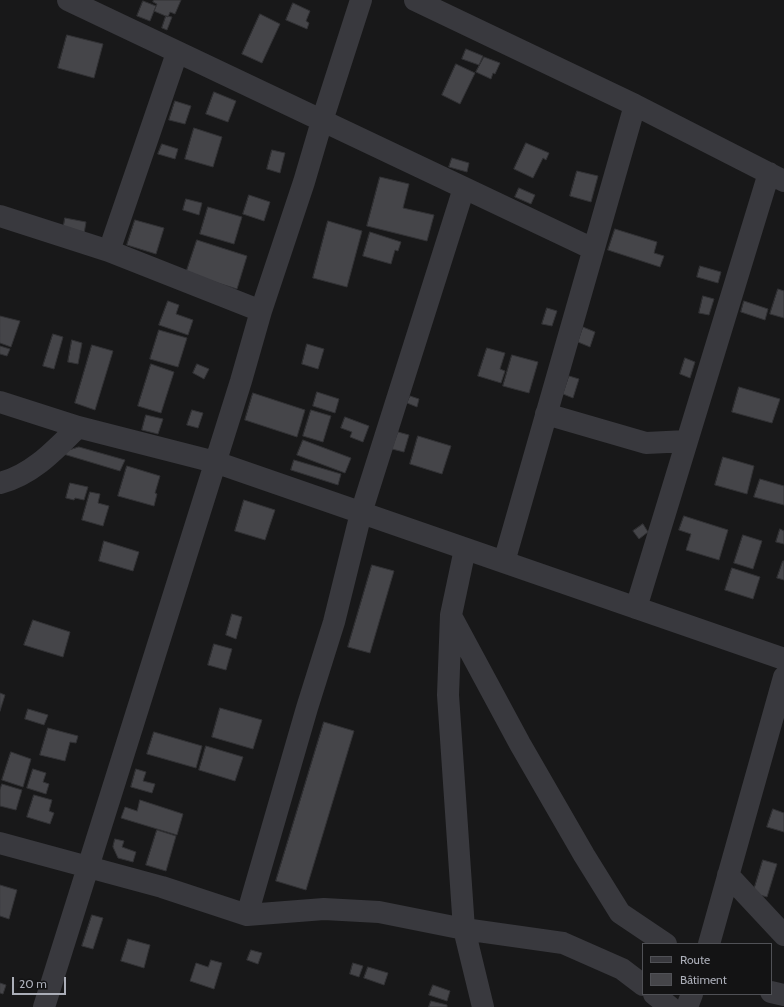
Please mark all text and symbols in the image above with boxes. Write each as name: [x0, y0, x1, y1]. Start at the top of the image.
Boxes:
legend: [642, 943, 772, 995]
text: Route: [680, 952, 710, 967]
scale bar: [14, 969, 68, 995]
text: Bâtiment: [680, 972, 727, 987]
text: 20 m: [19, 976, 47, 991]

